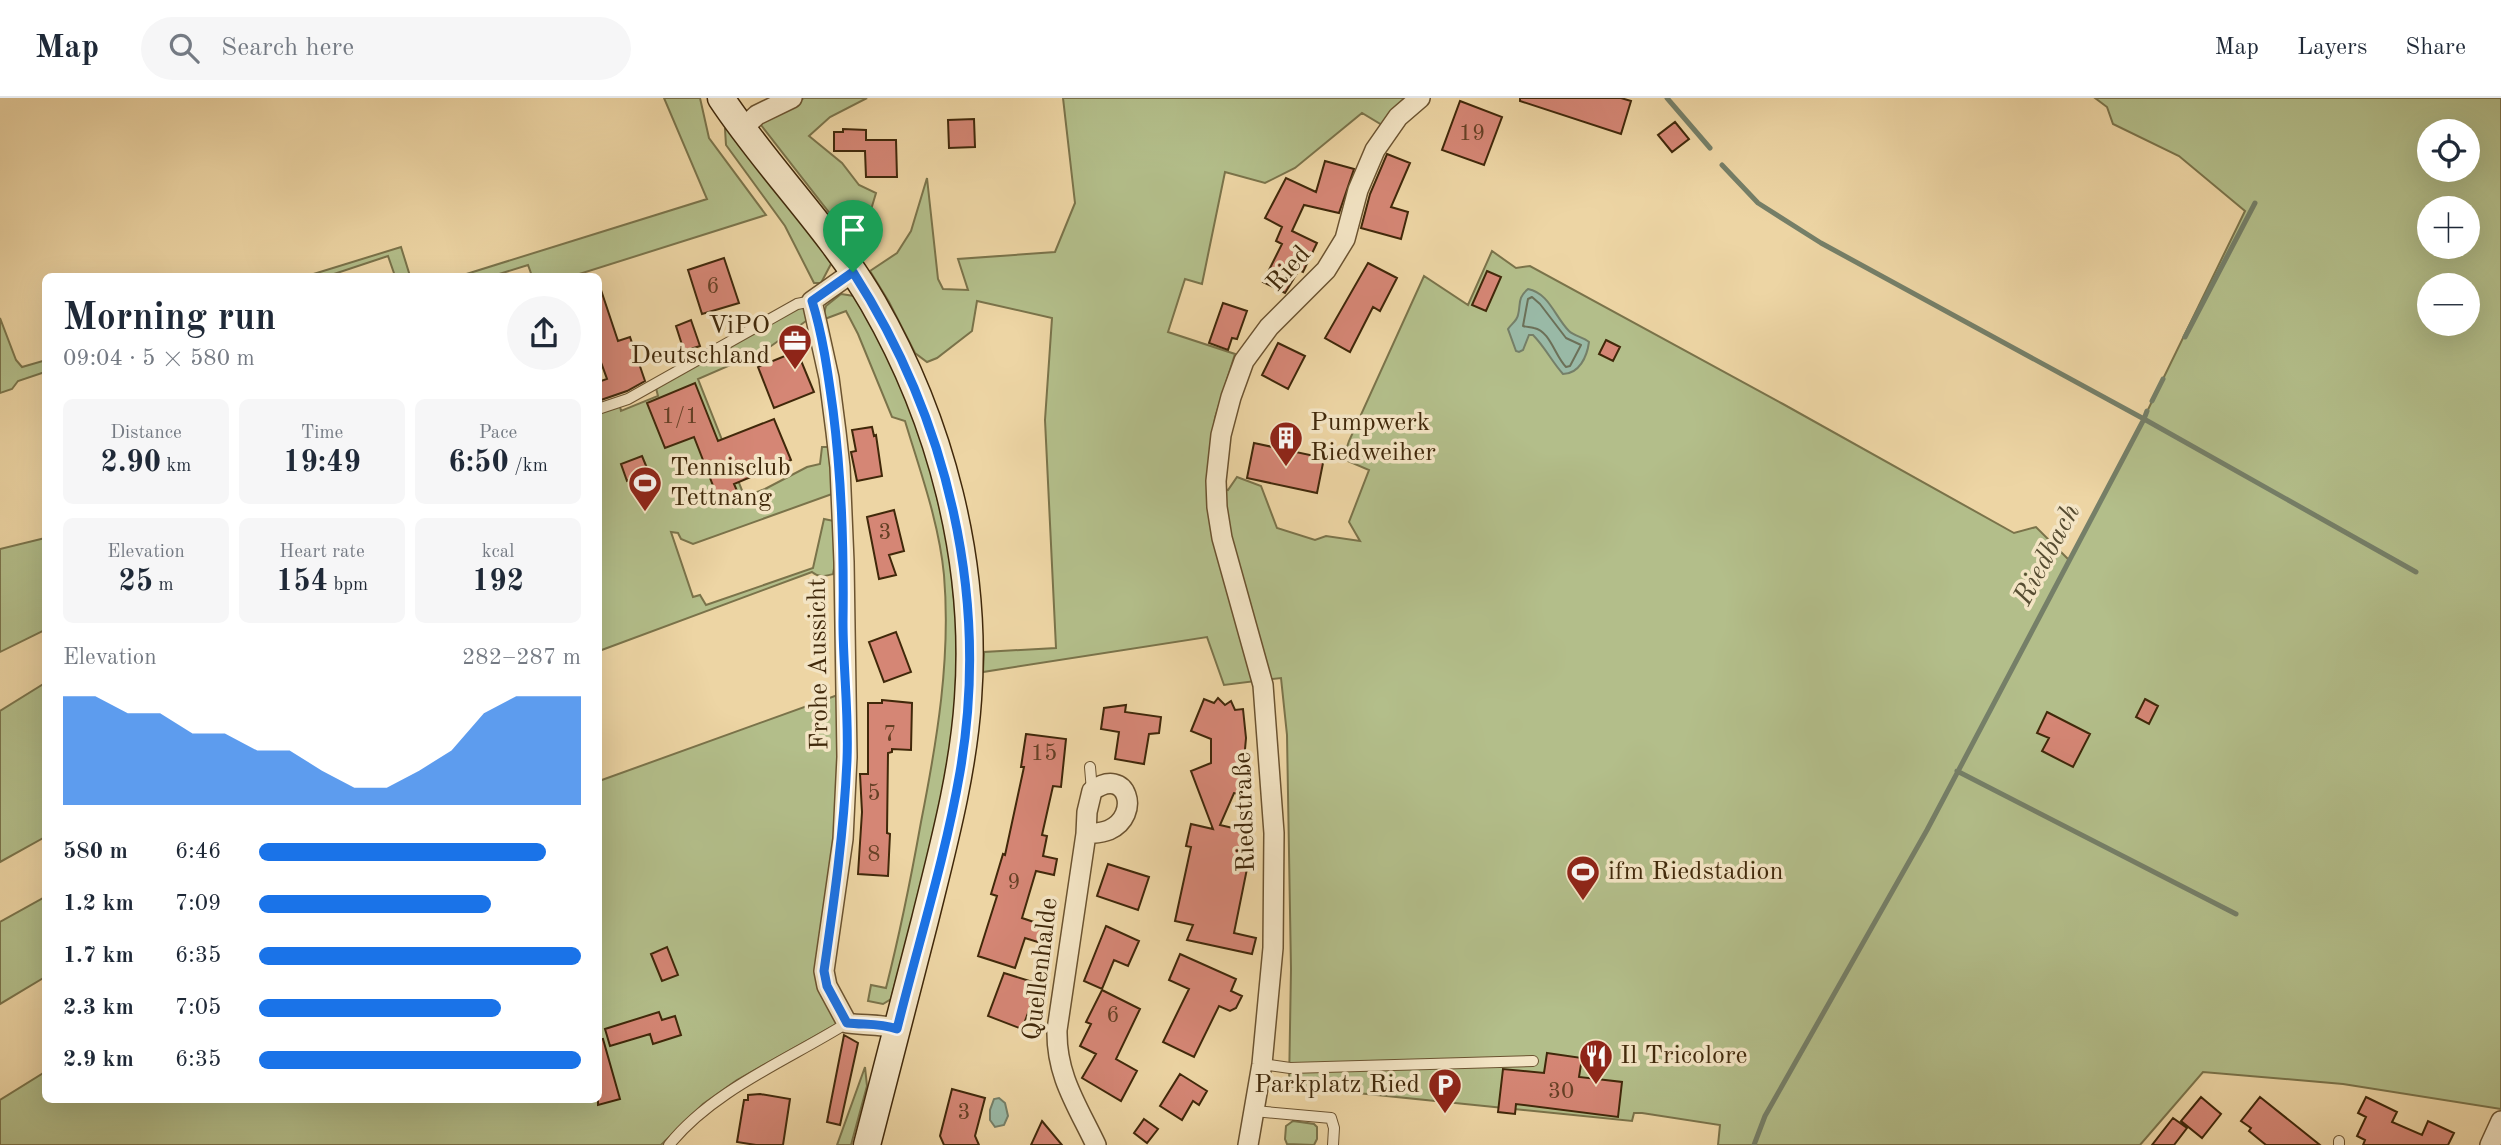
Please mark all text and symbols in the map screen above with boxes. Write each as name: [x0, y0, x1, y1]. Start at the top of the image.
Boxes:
search box: [141, 17, 631, 80]
icon: search: [165, 29, 203, 67]
text: Map: [35, 32, 99, 65]
text: Search here: [221, 35, 354, 61]
text: Map: [2215, 36, 2259, 60]
text: Layers: [2297, 36, 2367, 60]
text: Share: [2405, 36, 2466, 60]
map controls: [2417, 119, 2480, 336]
button: locate: [2417, 119, 2480, 182]
house number: 19: [1459, 122, 1485, 145]
button: +: [2417, 196, 2480, 259]
pin: [823, 200, 883, 272]
icon: arrive: [834, 211, 872, 249]
street label: Ried: [1262, 241, 1316, 297]
button: −: [2417, 273, 2480, 336]
house number: 6: [706, 275, 720, 298]
button: share: [507, 296, 581, 370]
text: Morning run: [63, 300, 276, 338]
place label: ViPO Deutschland: [631, 313, 770, 369]
office icon: ViPO Deutschland: [776, 322, 814, 371]
text: 09:04 · 5 × 580 m: [63, 347, 255, 370]
house number: 1/1: [661, 405, 699, 428]
place label: Pumpwerk Riedweiher: [1310, 410, 1436, 466]
building icon: Pumpwerk Riedweiher: [1267, 419, 1305, 468]
text: Distance: [110, 424, 182, 443]
text: Time: [301, 424, 343, 443]
text: Pace: [479, 424, 517, 443]
text: 2.90: [101, 448, 161, 478]
text: 19:49: [283, 448, 361, 478]
text: 6:50: [448, 448, 509, 478]
place label: Tennisclub Tettnang: [670, 455, 791, 511]
text: km: [161, 457, 191, 476]
text: /km: [509, 457, 548, 476]
sports icon: Tennisclub Tettnang: [626, 464, 664, 513]
water label: Riedbach: [2009, 500, 2086, 611]
house number: 3: [878, 521, 892, 544]
text: Elevation: [107, 543, 185, 562]
text: Heart rate: [279, 543, 365, 562]
text: kcal: [482, 543, 514, 562]
text: 25: [118, 567, 153, 597]
text: 154: [276, 567, 328, 597]
text: 192: [472, 567, 524, 597]
text: m: [153, 576, 174, 595]
text: bpm: [328, 576, 368, 595]
street label: Frohe Aussicht: [804, 578, 834, 750]
text: Elevation: [63, 646, 157, 669]
text: 282–287 m: [462, 646, 581, 669]
house number: 7: [883, 723, 897, 746]
house number: 15: [1031, 742, 1057, 765]
street label: Riedstraße: [1230, 751, 1260, 873]
house number: 5: [867, 782, 881, 805]
text: 580 m: [63, 840, 128, 863]
text: 6:46: [175, 840, 221, 863]
house number: 8: [867, 843, 881, 866]
sports icon: ifm Riedstadion: [1564, 853, 1602, 902]
place label: ifm Riedstadion: [1608, 859, 1783, 885]
house number: 9: [1007, 871, 1021, 894]
text: 1.2 km: [63, 892, 134, 915]
text: 7:09: [175, 892, 221, 915]
street label: Quellenhalde: [1019, 896, 1063, 1042]
text: 1.7 km: [63, 944, 134, 967]
text: 6:35: [175, 944, 221, 967]
text: 2.3 km: [63, 996, 134, 1019]
text: 7:05: [175, 996, 221, 1019]
house number: 6: [1106, 1004, 1120, 1027]
restaurant icon: Il Tricolore: [1577, 1037, 1615, 1086]
place label: Il Tricolore: [1620, 1043, 1748, 1069]
text: 2.9 km: [63, 1048, 134, 1071]
text: 6:35: [175, 1048, 221, 1071]
parking icon: Parkplatz Ried: [1426, 1066, 1464, 1115]
place label: Parkplatz Ried: [1254, 1072, 1420, 1098]
house number: 30: [1548, 1080, 1574, 1103]
house number: 3: [957, 1101, 971, 1124]

